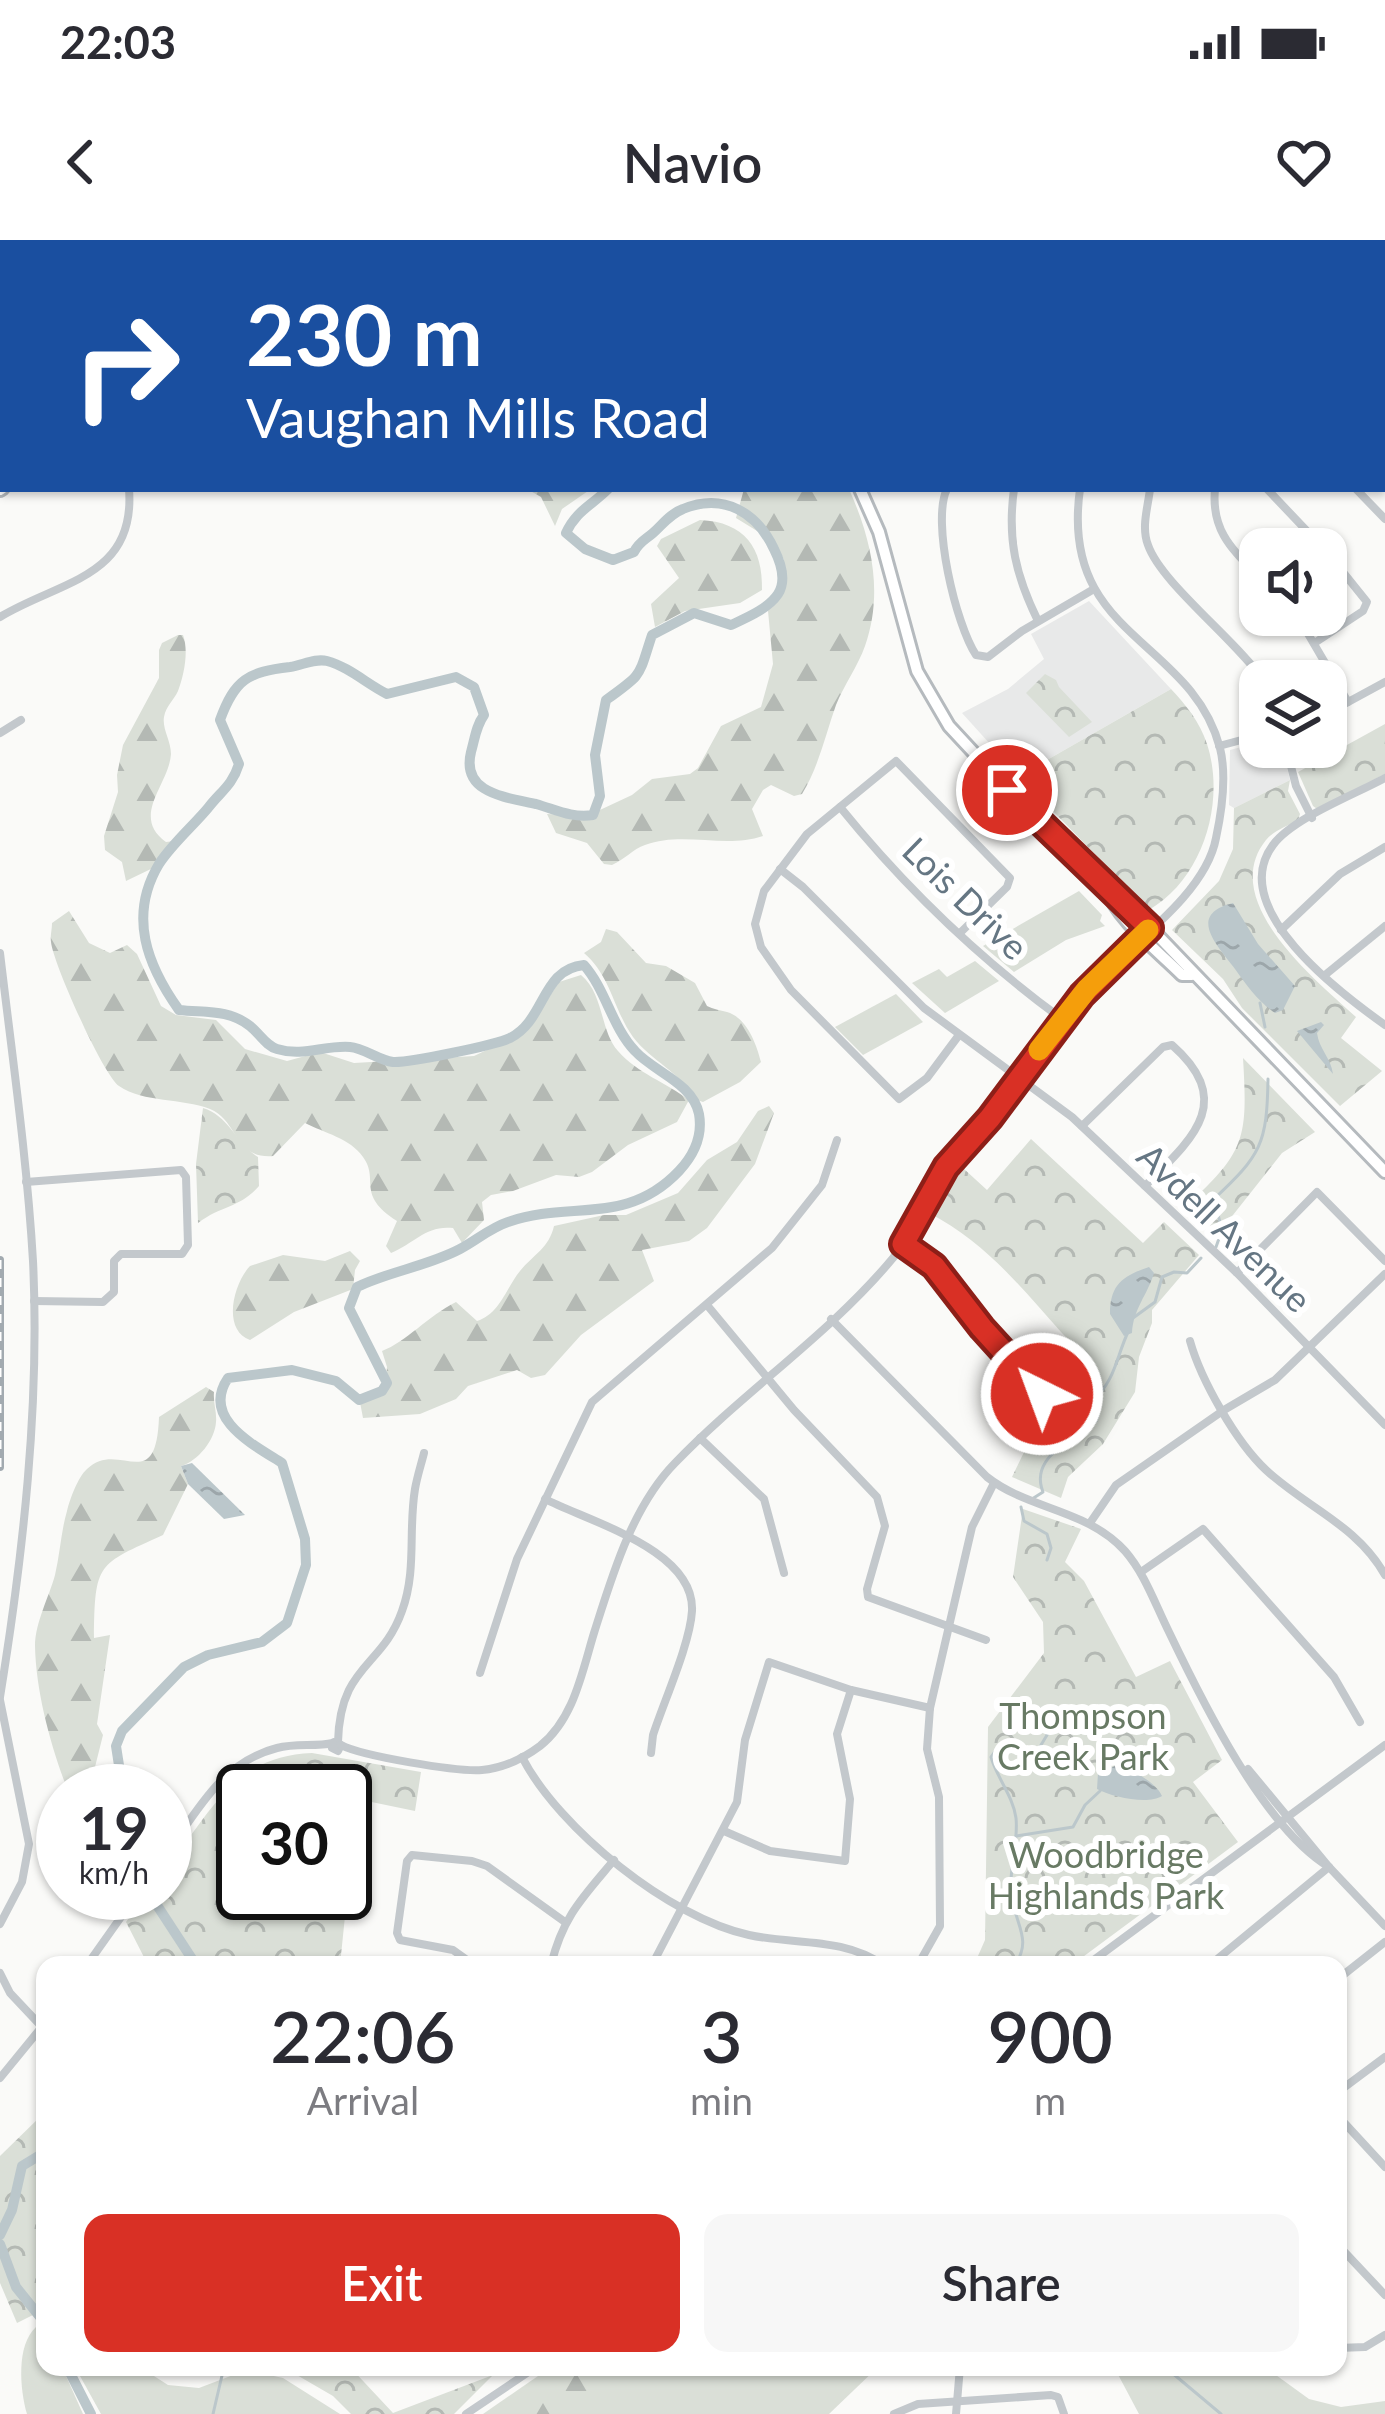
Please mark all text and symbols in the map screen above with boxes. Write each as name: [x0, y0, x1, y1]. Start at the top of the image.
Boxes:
text: 22:03: [60, 15, 176, 69]
icon: back: [48, 129, 114, 195]
icon: heart: [1271, 129, 1337, 195]
text: Navio: [623, 130, 762, 195]
text: 230 m: [246, 283, 483, 384]
icon: right: [48, 288, 204, 444]
text: Vaughan Mills Road: [246, 385, 710, 450]
map controls: [1239, 528, 1347, 768]
button: sound: [1239, 528, 1347, 636]
button: layers: [1239, 660, 1347, 768]
pin: [956, 739, 1058, 841]
icon: arrive: [974, 757, 1040, 823]
street label: Lois Drive: [894, 828, 1038, 968]
street label: Avdell Avenue: [1129, 1133, 1321, 1321]
position arrow: [979, 1331, 1105, 1457]
park label: Thompson Creek Park: [997, 1693, 1170, 1778]
speed limit sign: 30: [216, 1764, 372, 1920]
text: 19: [79, 1791, 149, 1863]
park label: Woodbridge Highlands Park: [988, 1832, 1225, 1917]
text: km/h: [79, 1854, 149, 1890]
text: 22:06: [270, 1992, 456, 2078]
text: 3: [701, 1992, 742, 2078]
text: 900: [987, 1992, 1113, 2078]
text: Arrival: [307, 2077, 419, 2123]
text: min: [690, 2077, 753, 2123]
text: m: [1034, 2077, 1066, 2123]
button: Exit: [84, 2214, 680, 2352]
button: Share: [704, 2214, 1299, 2352]

